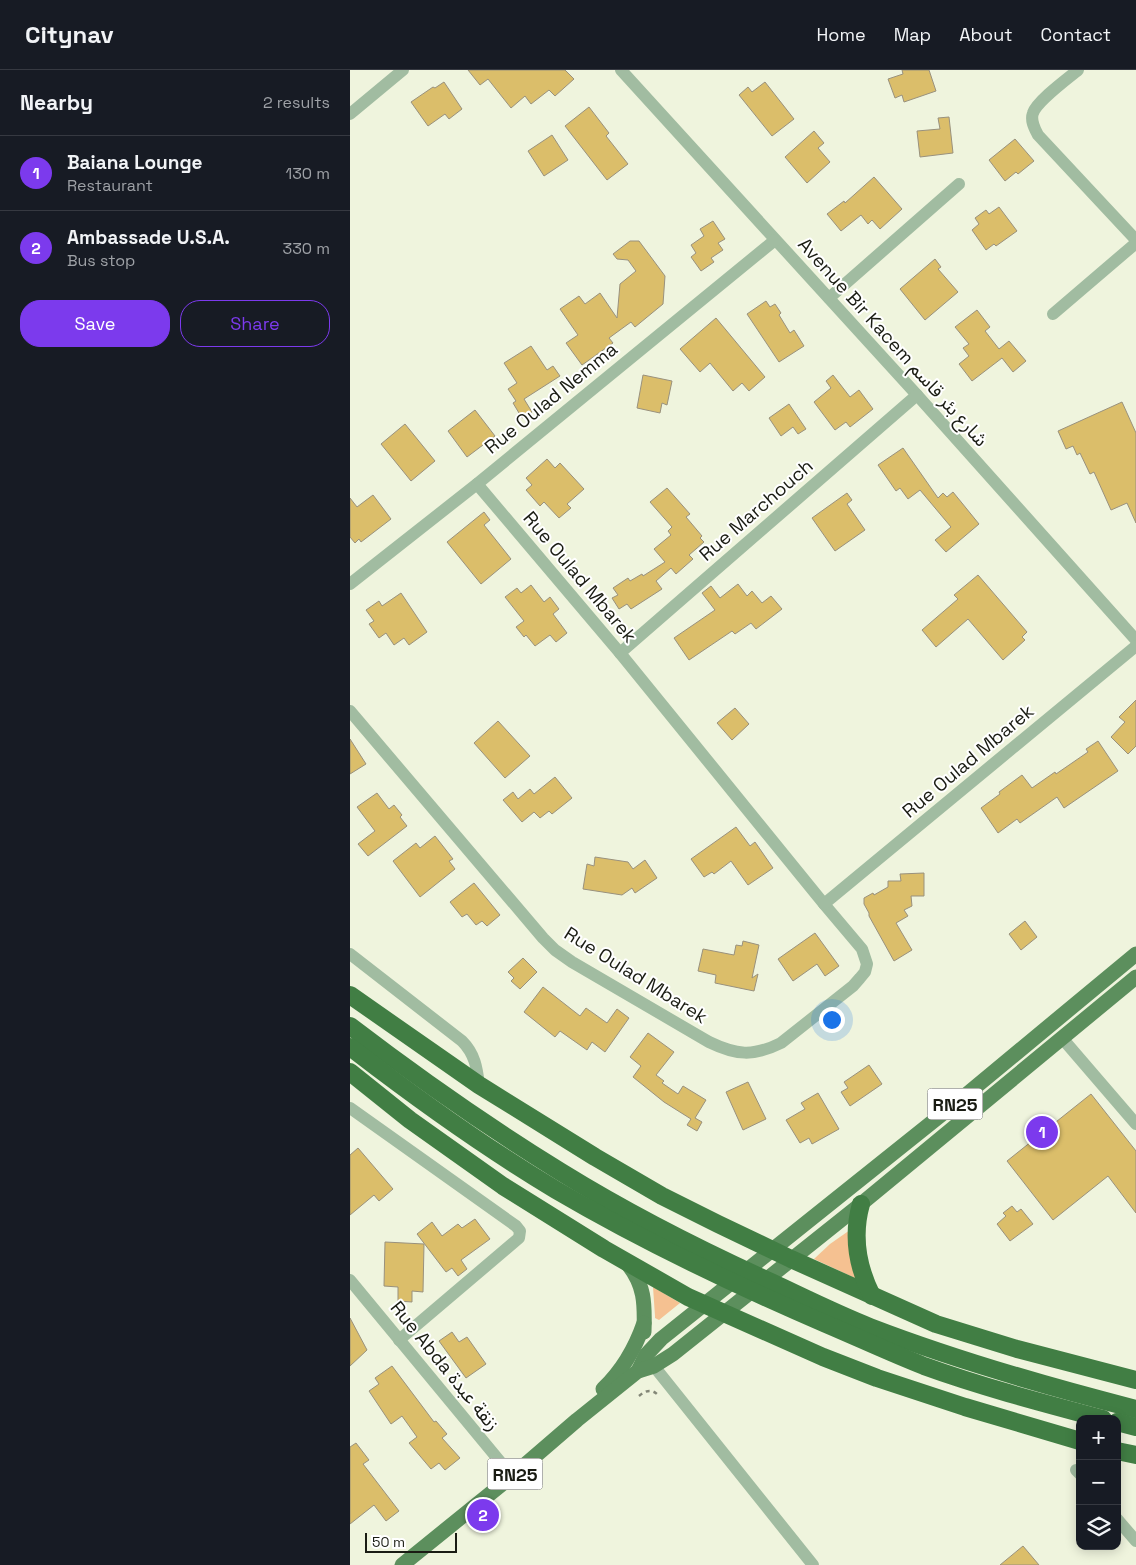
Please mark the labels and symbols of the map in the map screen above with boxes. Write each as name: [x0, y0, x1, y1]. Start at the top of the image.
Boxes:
street label: Avenue Bir Kacem شارع بئر قاسم: [791, 232, 994, 453]
street label: Rue Oulad Nemma: [479, 337, 623, 459]
street label: Rue Marchouch: [694, 454, 818, 566]
street label: Rue Oulad Mbarek: [518, 506, 642, 648]
street label: Rue Oulad Mbarek: [897, 699, 1039, 823]
street label: Rue Oulad Mbarek: [560, 921, 712, 1029]
your location: [819, 1007, 845, 1033]
road number: RN25: [928, 1089, 982, 1120]
pin: 1: [1026, 1113, 1058, 1151]
street label: Rue Abda زنقة عبدة: [385, 1296, 505, 1436]
road number: RN25: [488, 1458, 542, 1490]
pin: 2: [467, 1496, 499, 1534]
scale bar: [365, 1530, 458, 1553]

